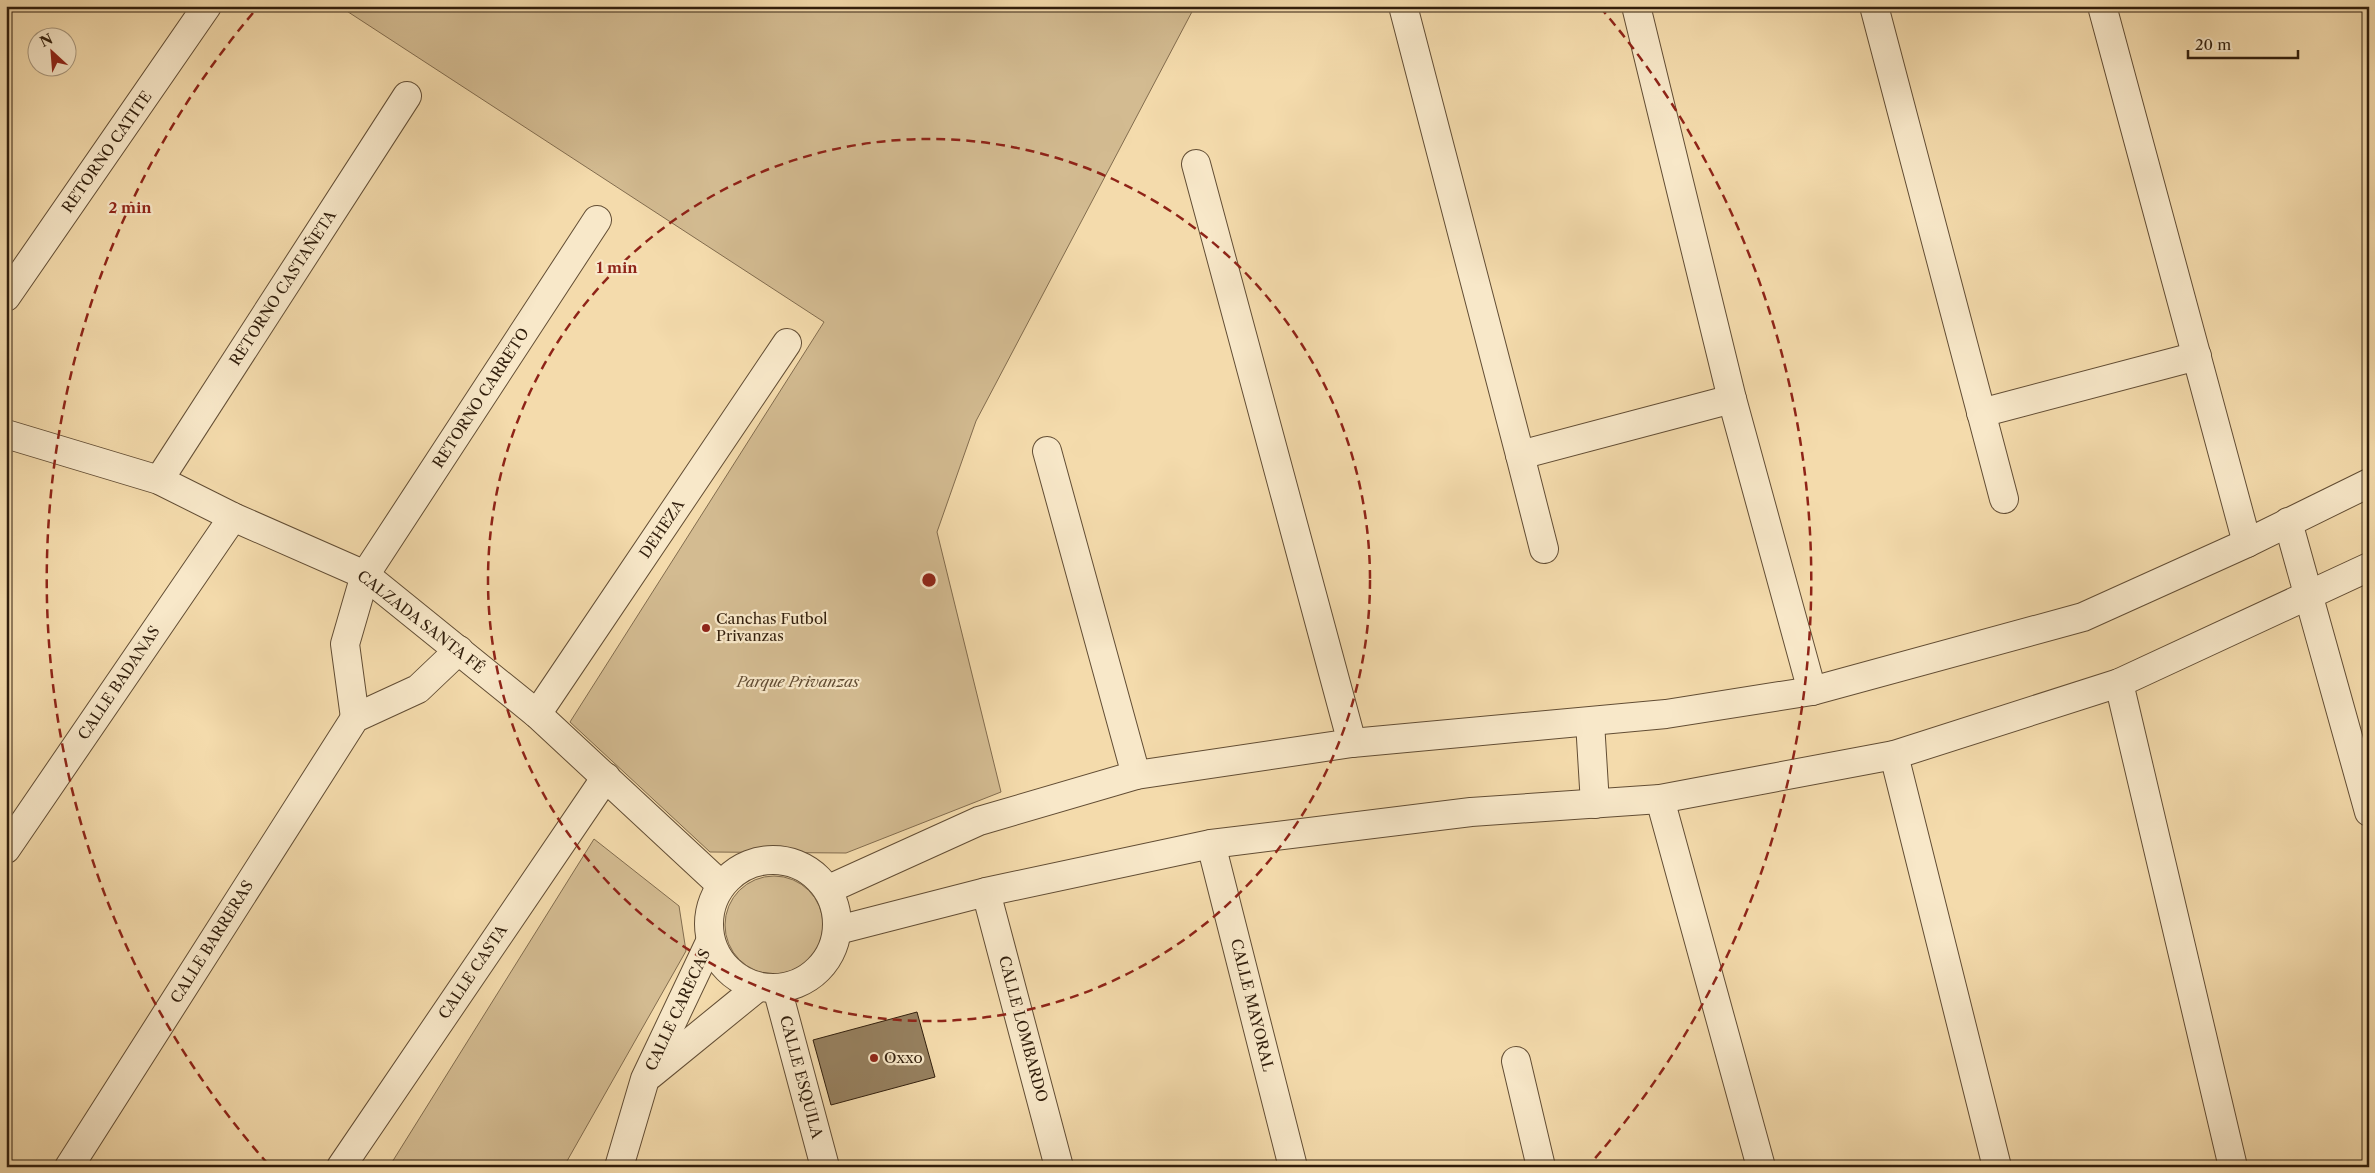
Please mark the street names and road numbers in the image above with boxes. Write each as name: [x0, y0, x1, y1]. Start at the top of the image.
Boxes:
street label: RETORNO CATITE: [57, 87, 156, 216]
street label: RETORNO CASTAÑETA: [225, 206, 340, 369]
street label: RETORNO CARRETO: [428, 324, 533, 471]
street label: DEHEZA: [635, 495, 689, 562]
street label: CALZADA SANTA FÉ: [354, 566, 489, 677]
street label: CALLE BADANAS: [73, 622, 164, 743]
street label: CALLE BARRERAS: [166, 877, 257, 1007]
street label: CALLE CASTA: [434, 920, 512, 1022]
street label: CALLE MAYORAL: [1227, 937, 1278, 1073]
street label: CALLE CARECAS: [641, 946, 714, 1074]
street label: CALLE LOMBARDO: [995, 954, 1052, 1104]
street label: CALLE ESQUILA: [776, 1013, 827, 1141]

